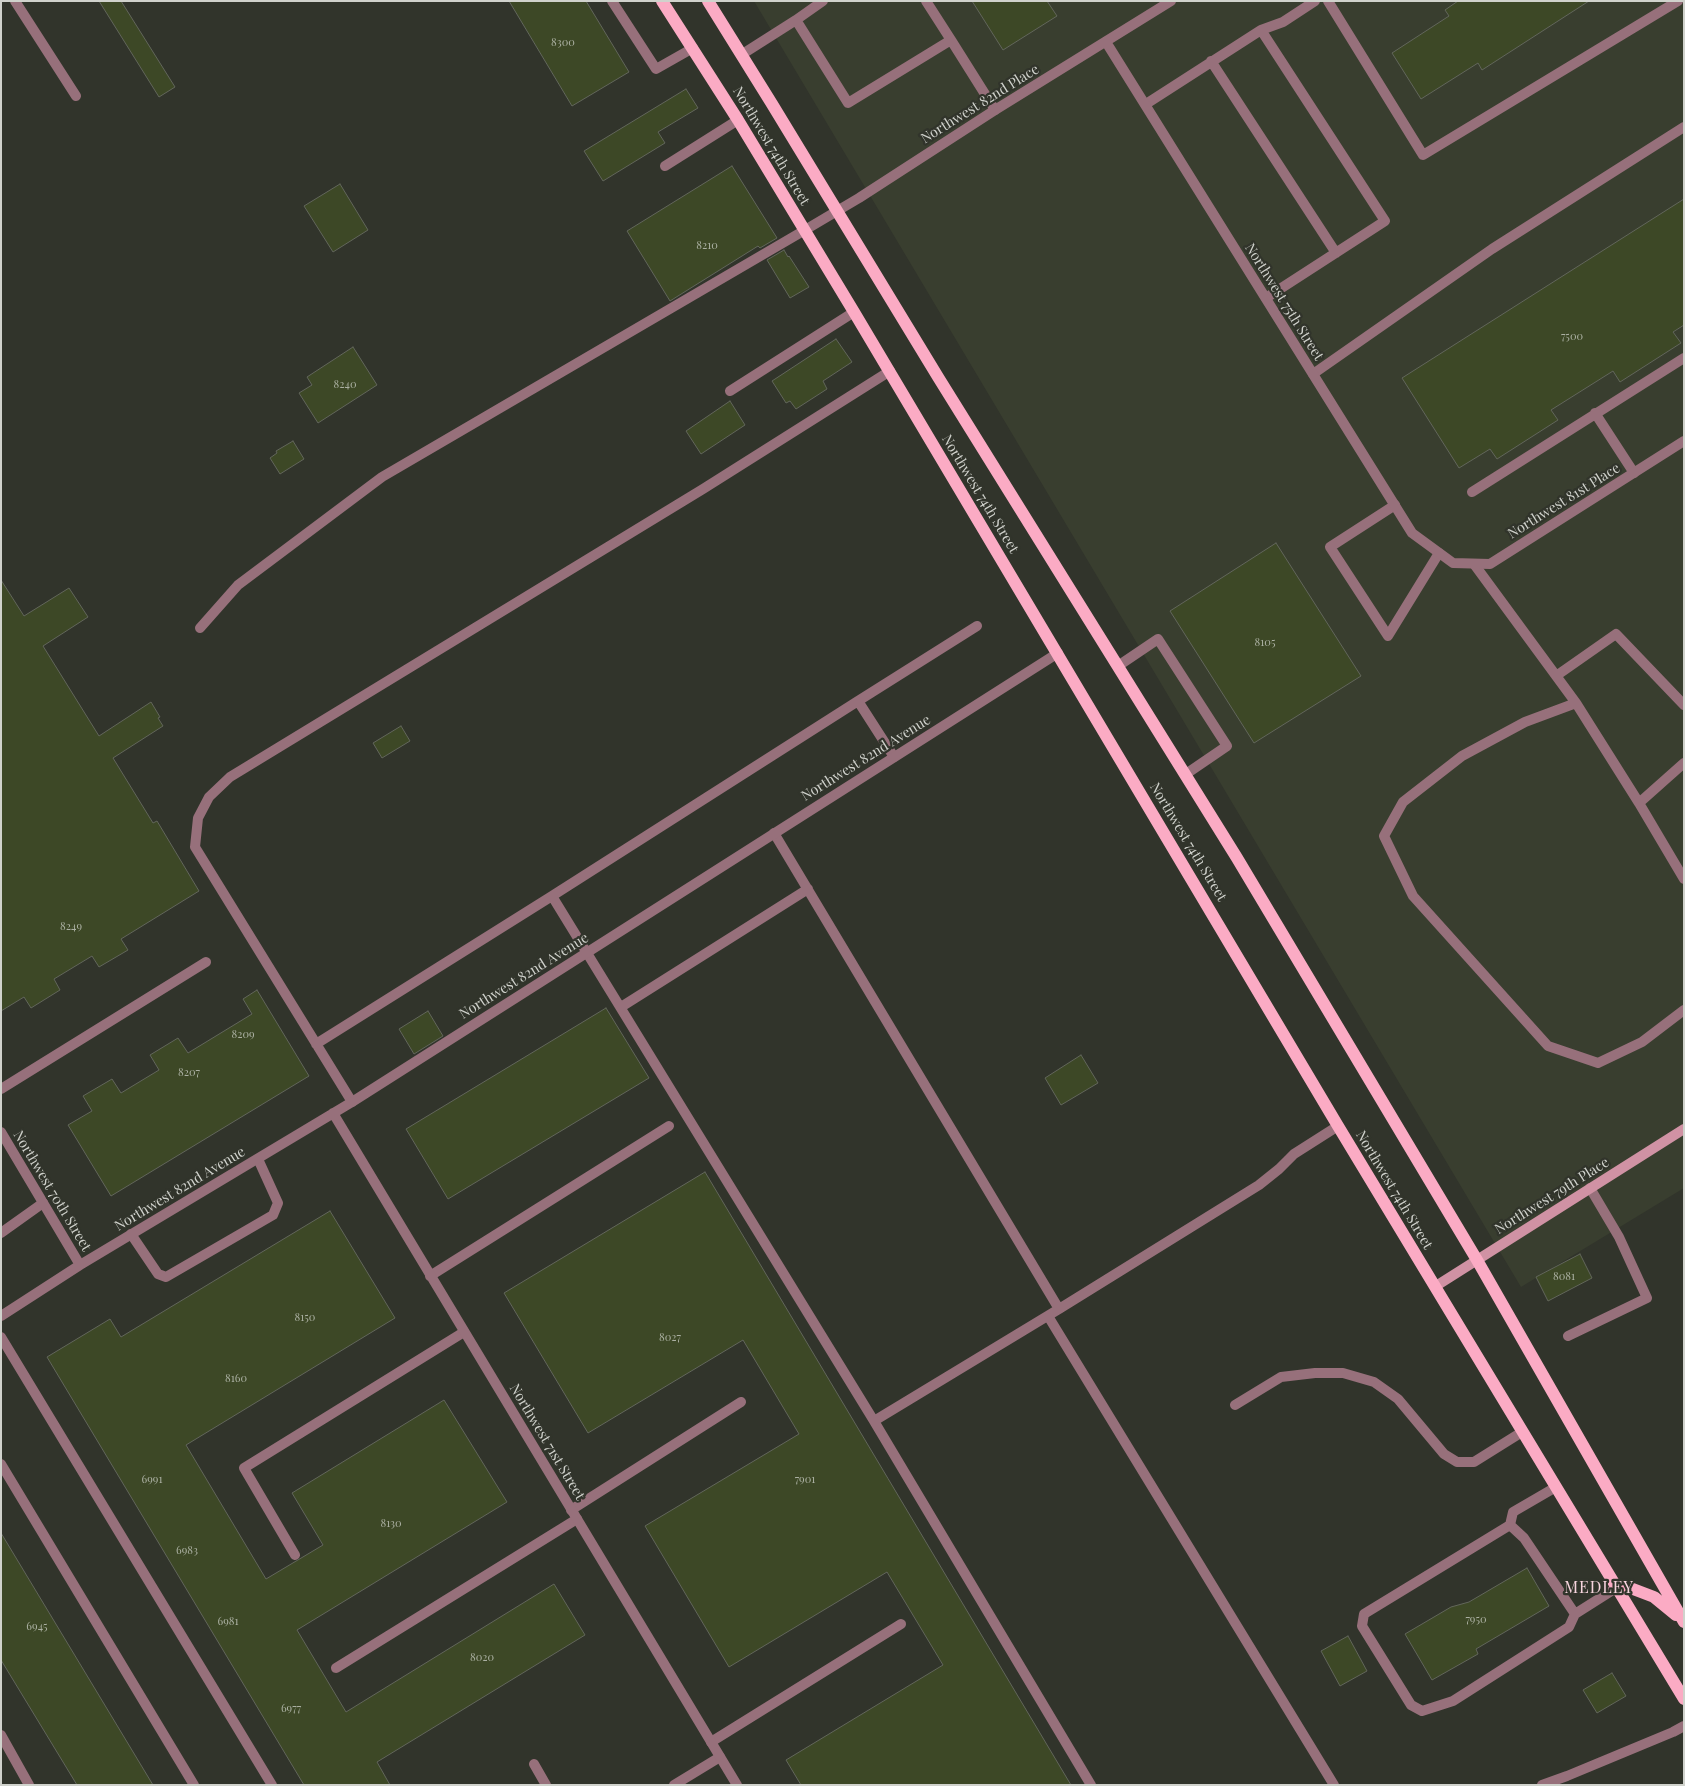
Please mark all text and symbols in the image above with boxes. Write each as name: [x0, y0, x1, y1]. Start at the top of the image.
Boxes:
house number: 8300: [551, 36, 575, 50]
street label: Northwest 82nd Place: [918, 61, 1042, 147]
street label: Northwest 74th Street: [729, 84, 813, 208]
house number: 8210: [696, 239, 718, 253]
street label: Northwest 75th Street: [1241, 240, 1327, 364]
house number: 7500: [1561, 330, 1583, 344]
house number: 8240: [333, 378, 357, 392]
street label: Northwest 74th Street: [938, 432, 1022, 556]
street label: Northwest 81st Place: [1505, 460, 1623, 542]
house number: 8105: [1255, 636, 1275, 650]
street label: Northwest 82nd Avenue: [798, 711, 934, 805]
street label: Northwest 74th Street: [1146, 780, 1230, 904]
house number: 8249: [60, 920, 82, 934]
street label: Northwest 82nd Avenue: [456, 929, 592, 1023]
house number: 8209: [231, 1028, 255, 1042]
house number: 8207: [178, 1066, 200, 1080]
street label: Northwest 70th Street: [9, 1128, 95, 1254]
street label: Northwest 74th Street: [1352, 1128, 1436, 1252]
street label: Northwest 82nd Avenue: [112, 1143, 248, 1235]
street label: Northwest 79th Place: [1492, 1154, 1612, 1238]
house number: 8081: [1553, 1270, 1575, 1284]
house number: 8150: [295, 1311, 315, 1325]
house number: 8027: [659, 1331, 681, 1345]
house number: 8160: [225, 1372, 247, 1386]
street label: Northwest 71st Street: [506, 1381, 588, 1503]
house number: 6991: [142, 1473, 162, 1487]
house number: 7901: [795, 1473, 815, 1487]
house number: 8130: [380, 1517, 402, 1531]
house number: 6983: [176, 1544, 198, 1558]
district label: MEDLEY: [1563, 1578, 1635, 1598]
house number: 7950: [1465, 1613, 1487, 1627]
house number: 6981: [217, 1615, 239, 1629]
house number: 6945: [26, 1620, 48, 1634]
house number: 8020: [470, 1651, 494, 1665]
house number: 6977: [281, 1702, 301, 1716]

